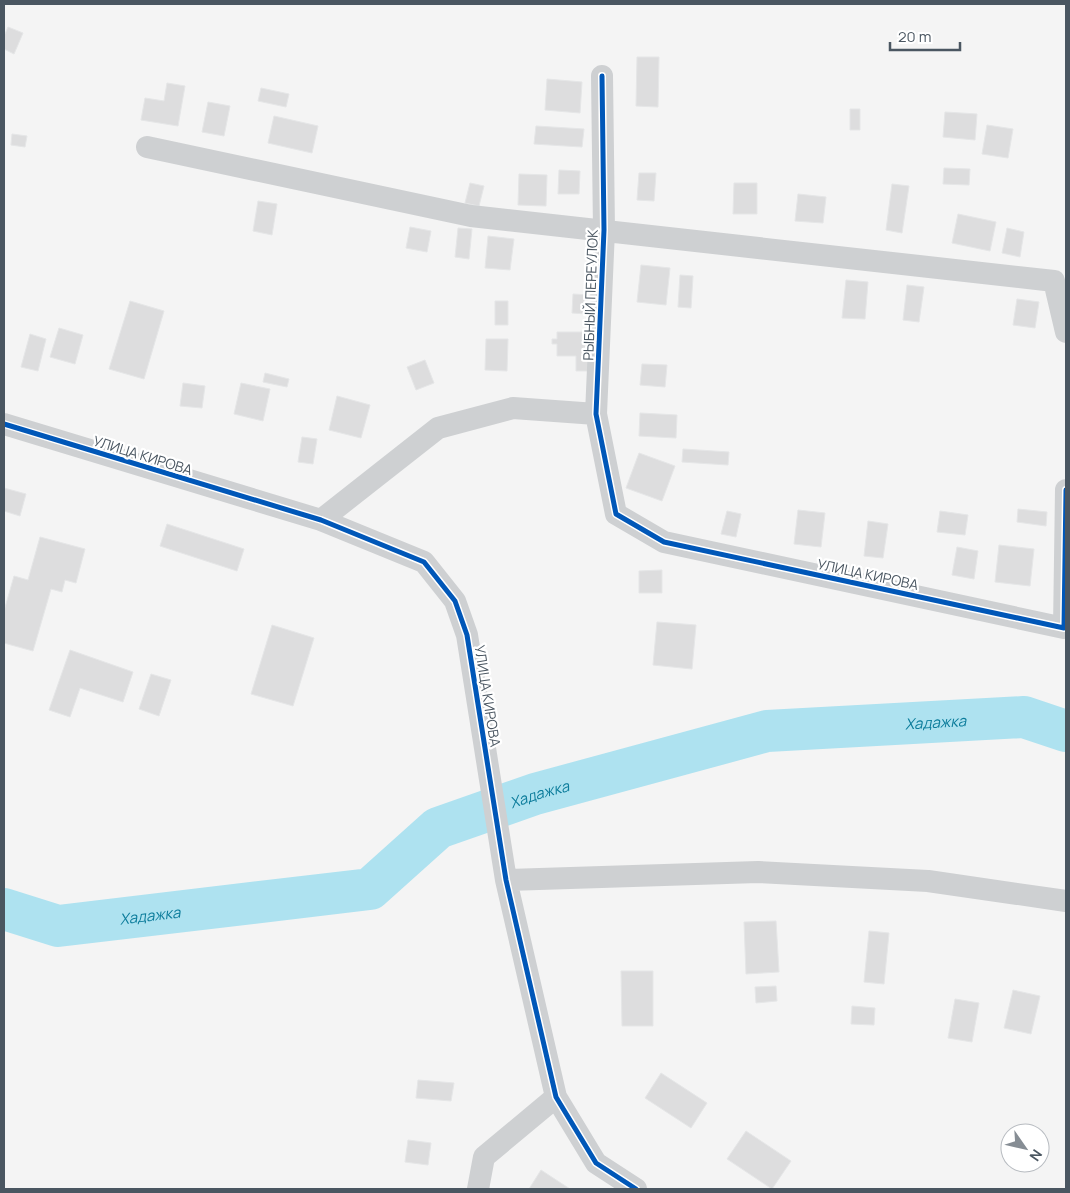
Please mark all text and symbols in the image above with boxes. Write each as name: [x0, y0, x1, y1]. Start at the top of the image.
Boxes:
scale bar: [890, 20, 960, 52]
text: 20 m: [898, 26, 931, 47]
street label: РЫБНЫЙ ПЕРЕУЛОК: [578, 229, 602, 361]
street label: УЛИЦА КИРОВА: [91, 431, 195, 479]
street label: УЛИЦА КИРОВА: [816, 554, 920, 594]
street label: УЛИЦА КИРОВА: [471, 644, 505, 748]
water label: Хадажка: [904, 710, 967, 734]
water label: Хадажка: [507, 775, 572, 813]
water label: Хадажка: [118, 901, 182, 929]
north arrow: [1000, 1123, 1050, 1173]
text: N: [1026, 1146, 1047, 1165]

